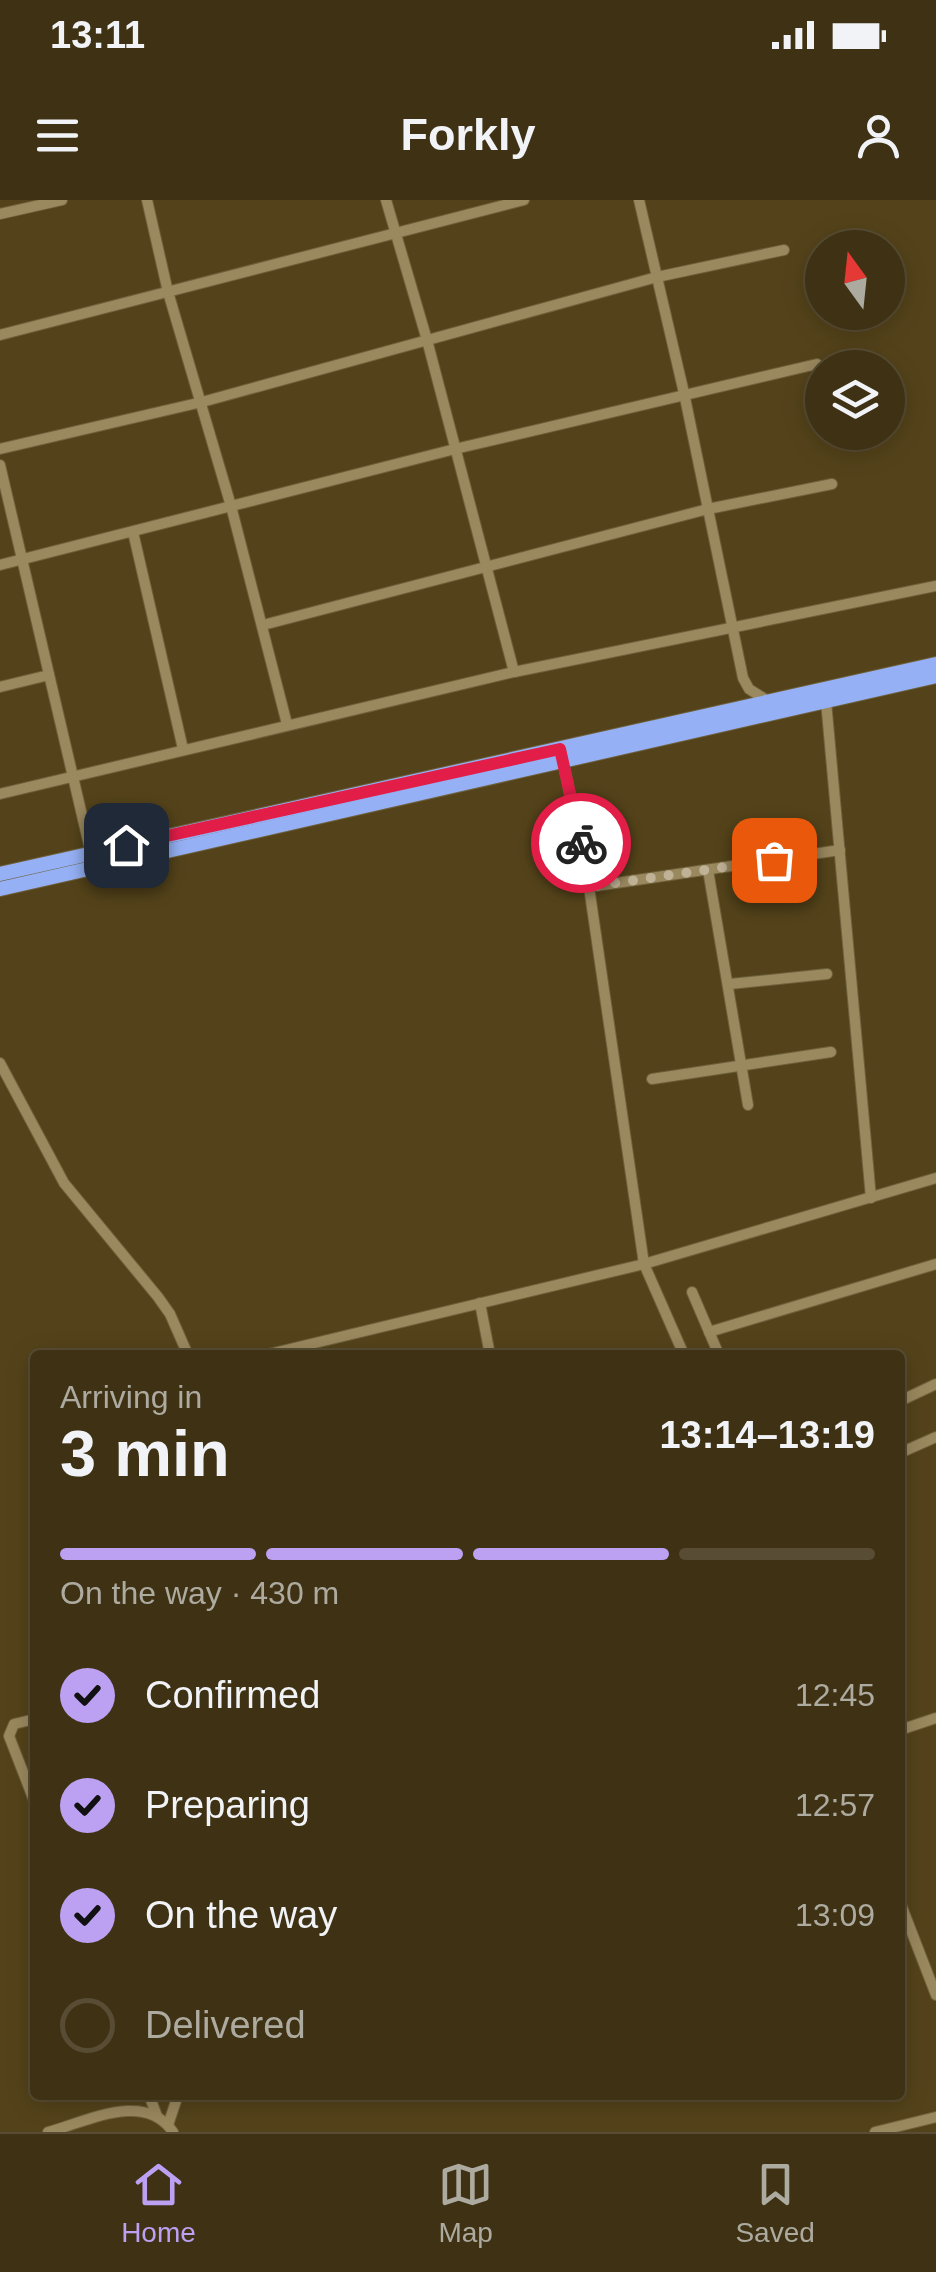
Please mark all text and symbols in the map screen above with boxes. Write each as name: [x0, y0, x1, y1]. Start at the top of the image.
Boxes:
text: 13:11: [50, 14, 145, 56]
icon: menu: [30, 108, 85, 163]
icon: person: [851, 108, 906, 163]
text: Forkly: [400, 109, 536, 160]
north arrow: [805, 230, 905, 330]
map controls: [805, 230, 905, 450]
button: layers: [805, 350, 905, 450]
courier: [531, 793, 631, 893]
pin: [84, 803, 169, 888]
icon: bike: [554, 816, 609, 871]
icon: home: [99, 818, 154, 873]
pin: [732, 818, 817, 903]
icon: bag: [747, 833, 802, 888]
text: Arriving in: [60, 1379, 202, 1415]
text: 13:14–13:19: [659, 1414, 875, 1456]
text: 3 min: [60, 1417, 230, 1490]
text: On the way · 430 m: [60, 1575, 339, 1611]
icon: check: [60, 1668, 115, 1723]
text: Confirmed: [145, 1674, 320, 1716]
text: 12:45: [795, 1677, 875, 1713]
icon: check: [60, 1778, 115, 1833]
text: Preparing: [145, 1784, 310, 1826]
text: 12:57: [795, 1787, 875, 1823]
icon: check: [60, 1888, 115, 1943]
text: On the way: [145, 1894, 337, 1936]
text: 13:09: [795, 1897, 875, 1933]
text: Delivered: [145, 2004, 306, 2046]
tab: Home: [121, 2157, 196, 2249]
tab: Map: [438, 2157, 493, 2249]
tab: Saved: [735, 2157, 815, 2249]

